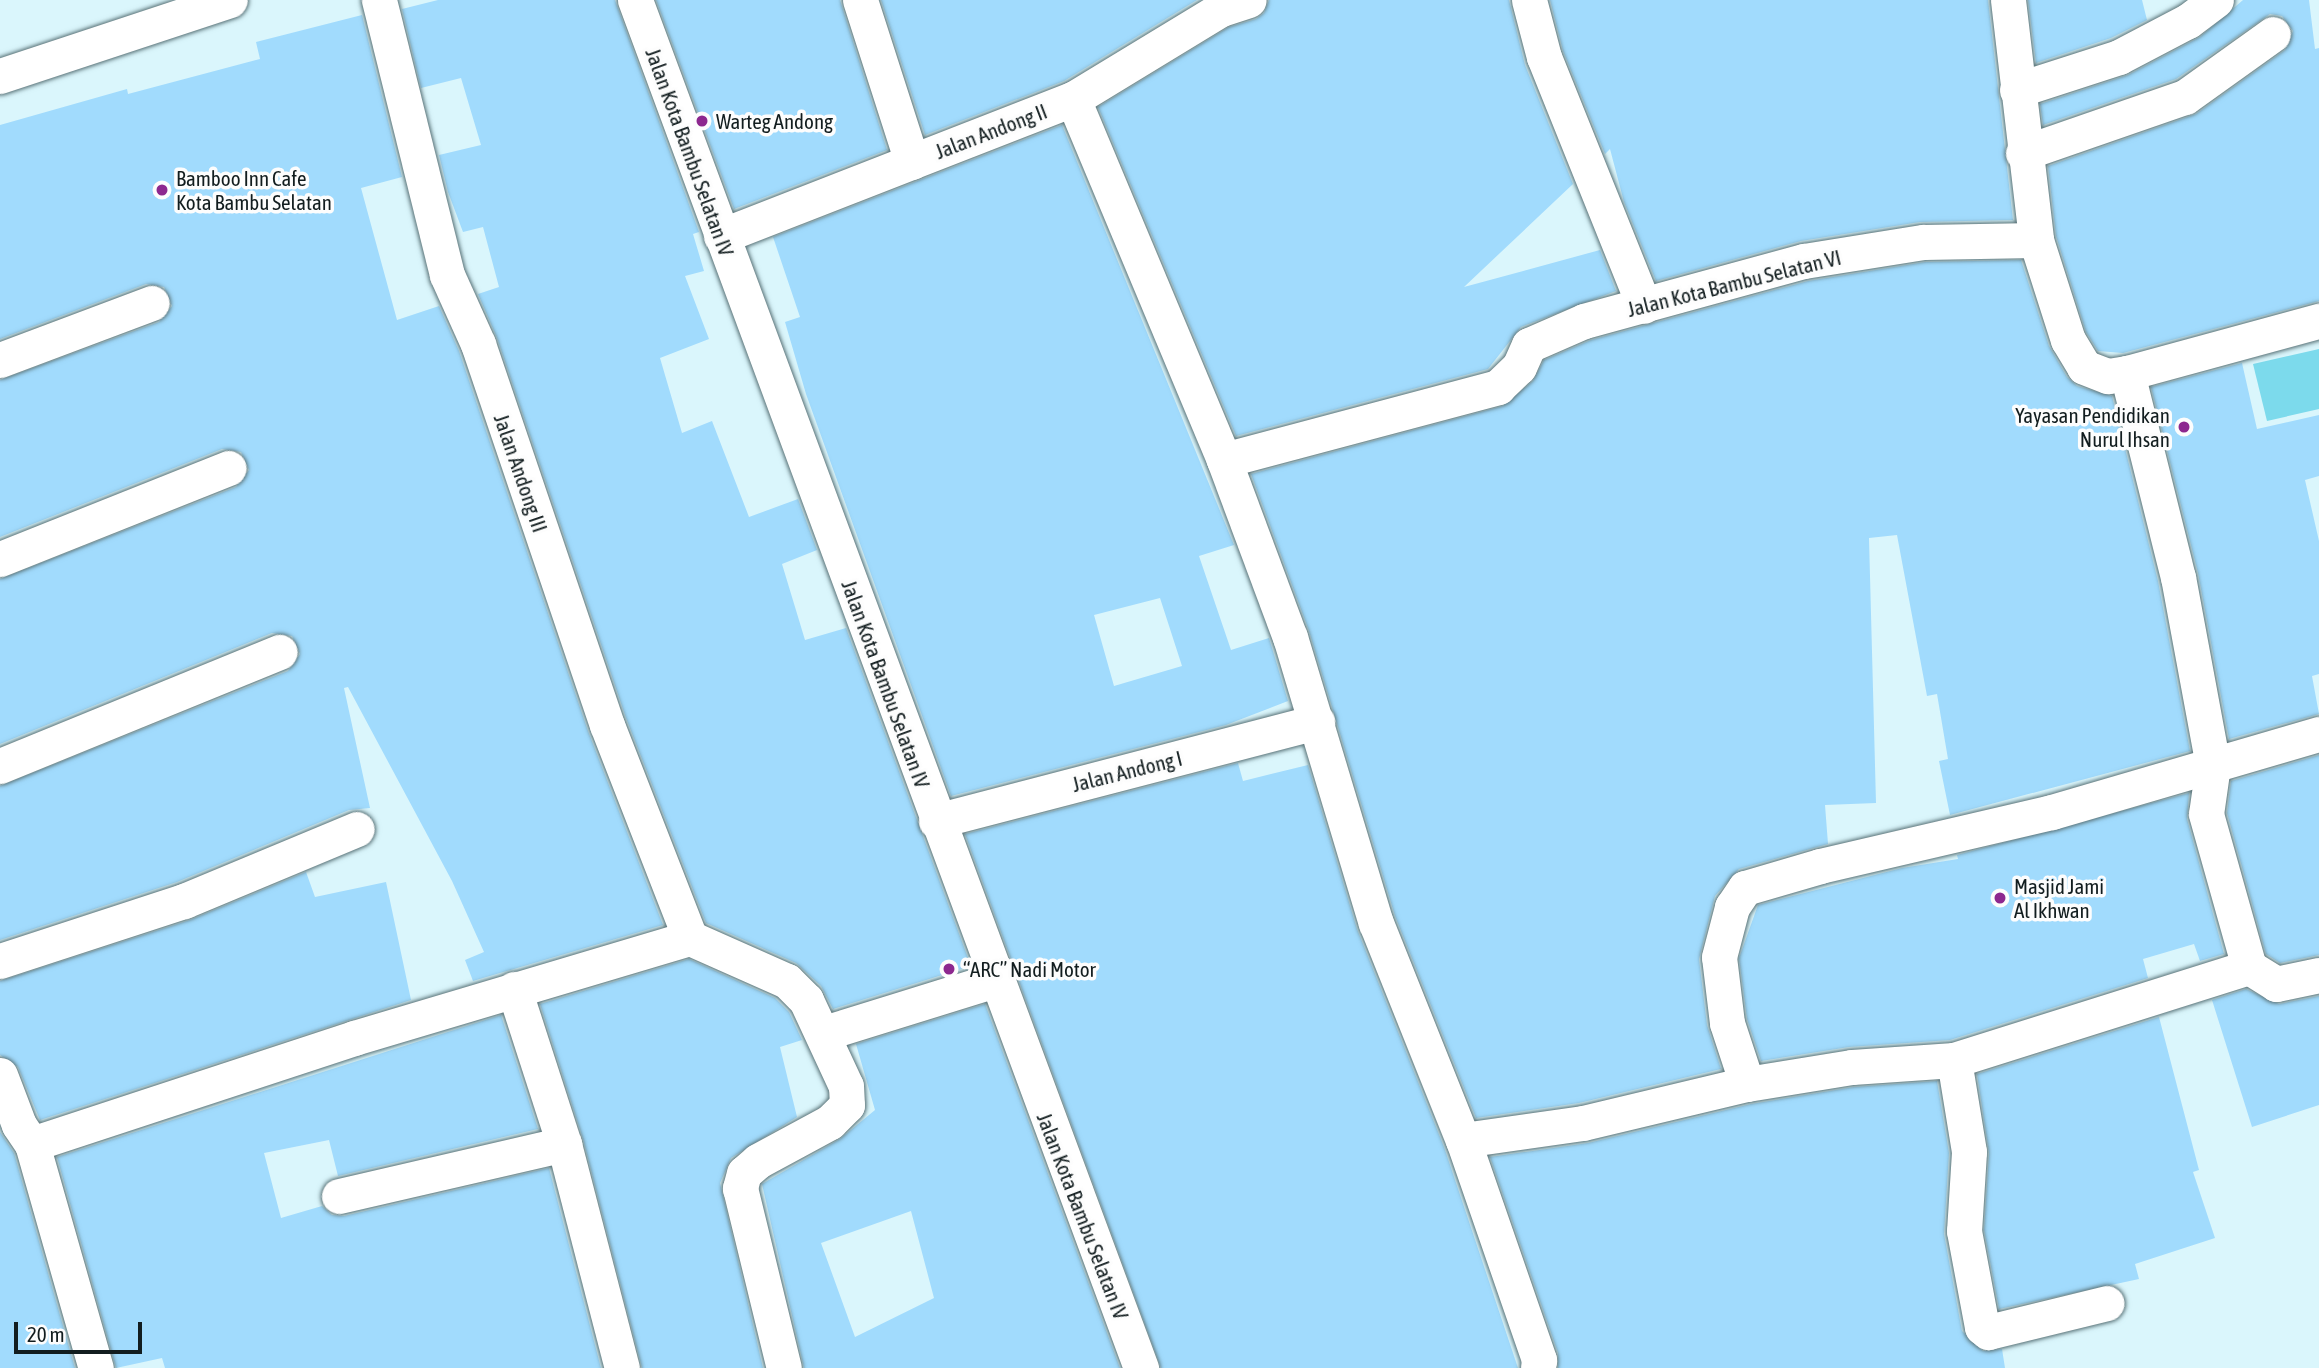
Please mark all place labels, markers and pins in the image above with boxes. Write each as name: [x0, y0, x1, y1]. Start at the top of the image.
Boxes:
place label: Warteg Andong: [716, 108, 833, 134]
marker: Warteg Andong: [694, 113, 710, 129]
place label: Bamboo Inn Cafe Kota Bambu Selatan: [176, 165, 332, 215]
marker: Bamboo Inn Cafe Kota Bambu Selatan: [154, 182, 170, 198]
place label: Yayasan Pendidikan Nurul Ihsan: [2015, 402, 2170, 452]
marker: Yayasan Pendidikan Nurul Ihsan: [2176, 419, 2192, 435]
place label: Masjid Jami Al Ikhwan: [2014, 873, 2104, 923]
marker: Masjid Jami Al Ikhwan: [1992, 890, 2008, 906]
place label: “ARC” Nadi Motor: [963, 956, 1096, 982]
marker: “ARC” Nadi Motor: [941, 961, 957, 977]

